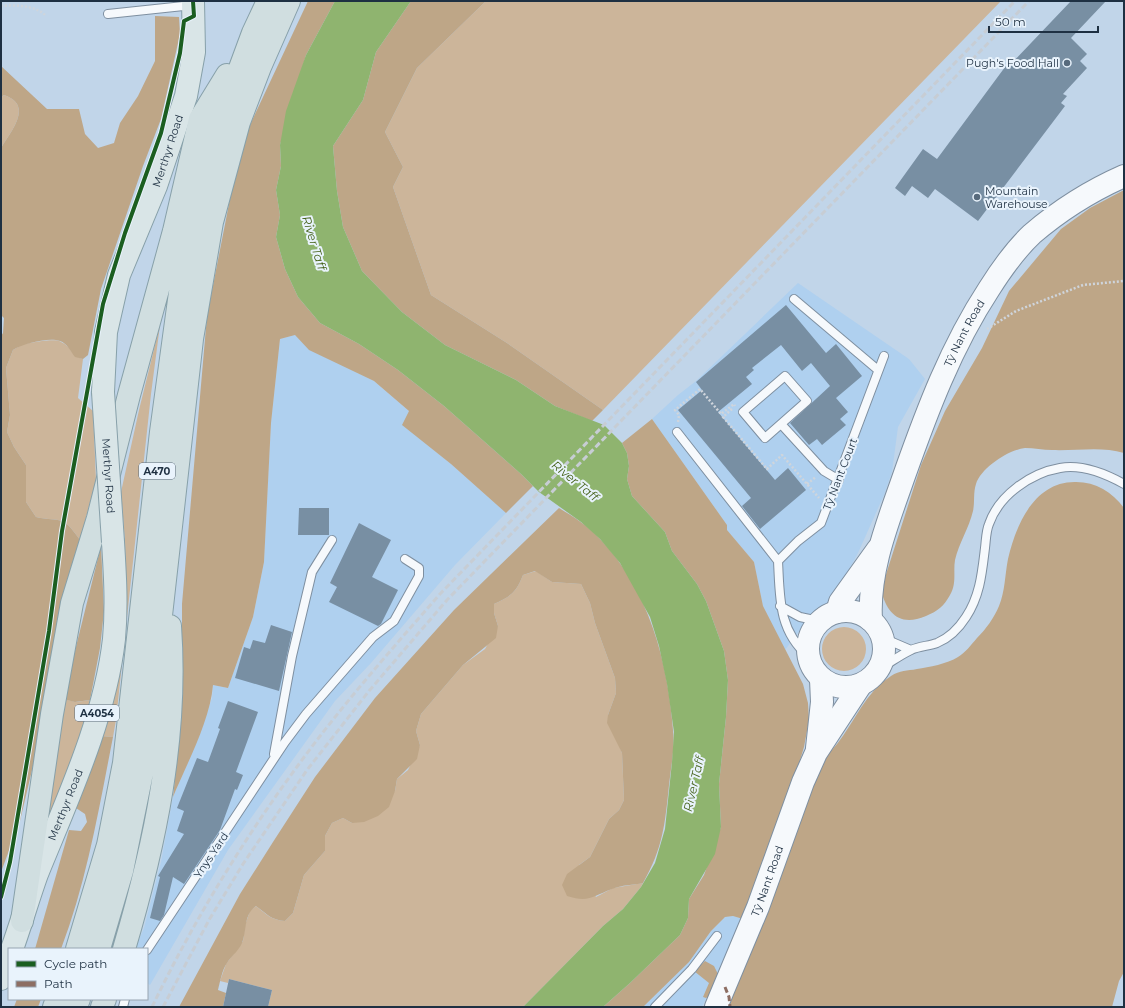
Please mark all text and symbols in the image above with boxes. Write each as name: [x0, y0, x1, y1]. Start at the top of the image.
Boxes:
scale bar: [989, 8, 1098, 34]
text: 50 m: [995, 14, 1026, 29]
place label: Pugh's Food Hall: [966, 56, 1059, 70]
marker: Pugh's Food Hall: [1062, 58, 1072, 68]
street label: Merthyr Road: [149, 113, 186, 189]
place label: Mountain Warehouse: [985, 184, 1048, 211]
marker: Mountain Warehouse: [972, 192, 982, 202]
water label: River Taff: [299, 214, 330, 274]
street label: Tŷ Nant Road: [941, 297, 988, 369]
street label: Tŷ Nant Court: [820, 435, 860, 512]
street label: Merthyr Road: [99, 438, 118, 514]
water label: River Taff: [549, 457, 603, 505]
road number: A470: [139, 463, 175, 479]
road number: A4054: [75, 705, 119, 721]
water label: River Taff: [680, 753, 708, 813]
street label: Merthyr Road: [45, 767, 86, 843]
street label: Ynys Yard: [191, 829, 231, 881]
street label: Tŷ Nant Road: [748, 844, 786, 919]
legend: [8, 948, 148, 1000]
text: Cycle path: [44, 956, 107, 971]
text: Path: [44, 976, 73, 991]

